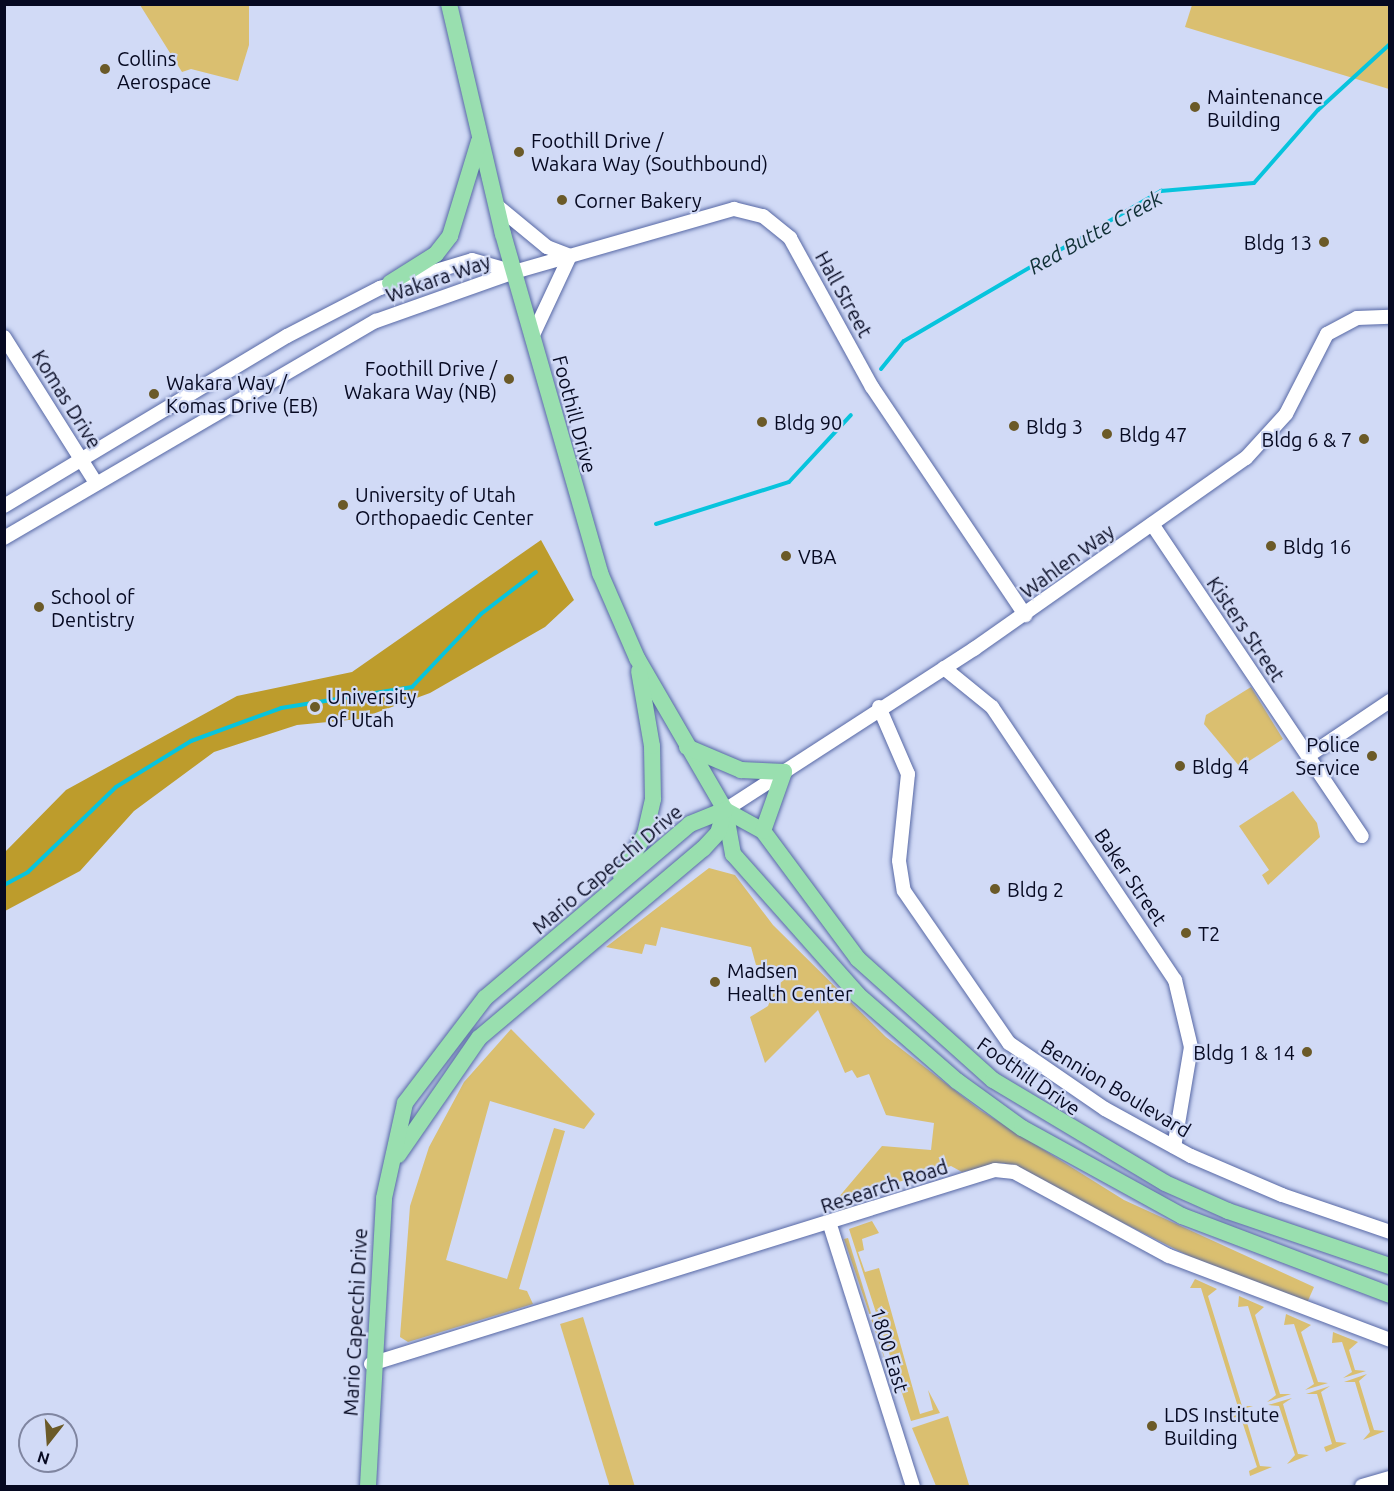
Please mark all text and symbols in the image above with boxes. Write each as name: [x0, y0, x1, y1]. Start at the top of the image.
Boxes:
place label: Collins Aerospace: [117, 46, 211, 93]
marker: Collins Aerospace: [98, 62, 112, 76]
place label: Maintenance Building: [1207, 84, 1323, 131]
marker: Maintenance Building: [1188, 100, 1202, 114]
place label: Foothill Drive / Wakara Way (Southbound): [531, 128, 768, 175]
marker: Foothill Drive / Wakara Way (Southbound): [512, 145, 526, 159]
water label: Red Butte Creek: [1024, 185, 1166, 279]
place label: Corner Bakery: [574, 188, 702, 212]
marker: Corner Bakery: [555, 193, 569, 207]
place label: Bldg 13: [1244, 230, 1312, 254]
marker: Bldg 13: [1317, 235, 1331, 249]
street label: Hall Street: [810, 247, 878, 341]
street label: Wakara Way: [382, 249, 494, 307]
street label: Komas Drive: [27, 345, 107, 453]
street label: Foothill Drive: [548, 353, 602, 475]
place label: Foothill Drive / Wakara Way (NB): [344, 356, 497, 403]
place label: Wakara Way / Komas Drive (EB): [166, 371, 319, 418]
marker: Foothill Drive / Wakara Way (NB): [502, 372, 516, 386]
marker: Wakara Way / Komas Drive (EB): [147, 387, 161, 401]
place label: Bldg 90: [774, 410, 842, 434]
place label: Bldg 3: [1026, 414, 1083, 438]
marker: Bldg 90: [755, 415, 769, 429]
marker: Bldg 3: [1007, 419, 1021, 433]
place label: Bldg 47: [1119, 422, 1187, 446]
marker: Bldg 47: [1100, 427, 1114, 441]
place label: Bldg 6 & 7: [1261, 427, 1352, 451]
marker: Bldg 6 & 7: [1357, 432, 1371, 446]
place label: University of Utah Orthopaedic Center: [355, 482, 534, 529]
marker: University of Utah Orthopaedic Center: [336, 498, 350, 512]
street label: Wahlen Way: [1015, 519, 1119, 603]
place label: Bldg 16: [1283, 534, 1351, 558]
marker: Bldg 16: [1264, 539, 1278, 553]
place label: VBA: [798, 544, 836, 568]
marker: VBA: [779, 549, 793, 563]
street label: Kisters Street: [1202, 572, 1290, 686]
place label: School of Dentistry: [51, 584, 135, 631]
marker: School of Dentistry: [32, 600, 46, 614]
place label: University of Utah: [327, 684, 416, 731]
marker: University of Utah: [308, 700, 322, 714]
place label: Police Service: [1296, 732, 1360, 779]
marker: Police Service: [1365, 749, 1379, 763]
place label: Bldg 4: [1192, 754, 1249, 778]
marker: Bldg 4: [1173, 759, 1187, 773]
street label: Mario Capecchi Drive: [527, 799, 687, 939]
street label: Baker Street: [1090, 824, 1172, 930]
place label: Bldg 2: [1007, 877, 1064, 901]
marker: Bldg 2: [988, 882, 1002, 896]
place label: T2: [1198, 921, 1220, 945]
marker: T2: [1179, 926, 1193, 940]
place label: Madsen Health Center: [727, 958, 852, 1005]
marker: Madsen Health Center: [708, 975, 722, 989]
street label: Foothill Drive: [973, 1032, 1085, 1120]
street label: Bennion Boulevard: [1037, 1034, 1195, 1142]
place label: Bldg 1 & 14: [1193, 1040, 1295, 1064]
marker: Bldg 1 & 14: [1300, 1045, 1314, 1059]
street label: Research Road: [817, 1154, 951, 1218]
street label: Mario Capecchi Drive: [338, 1227, 372, 1417]
street label: 1800 East: [866, 1305, 914, 1395]
place label: LDS Institute Building: [1164, 1402, 1279, 1449]
north arrow: [18, 1413, 78, 1473]
marker: LDS Institute Building: [1145, 1419, 1159, 1433]
text: N: [35, 1448, 52, 1469]

